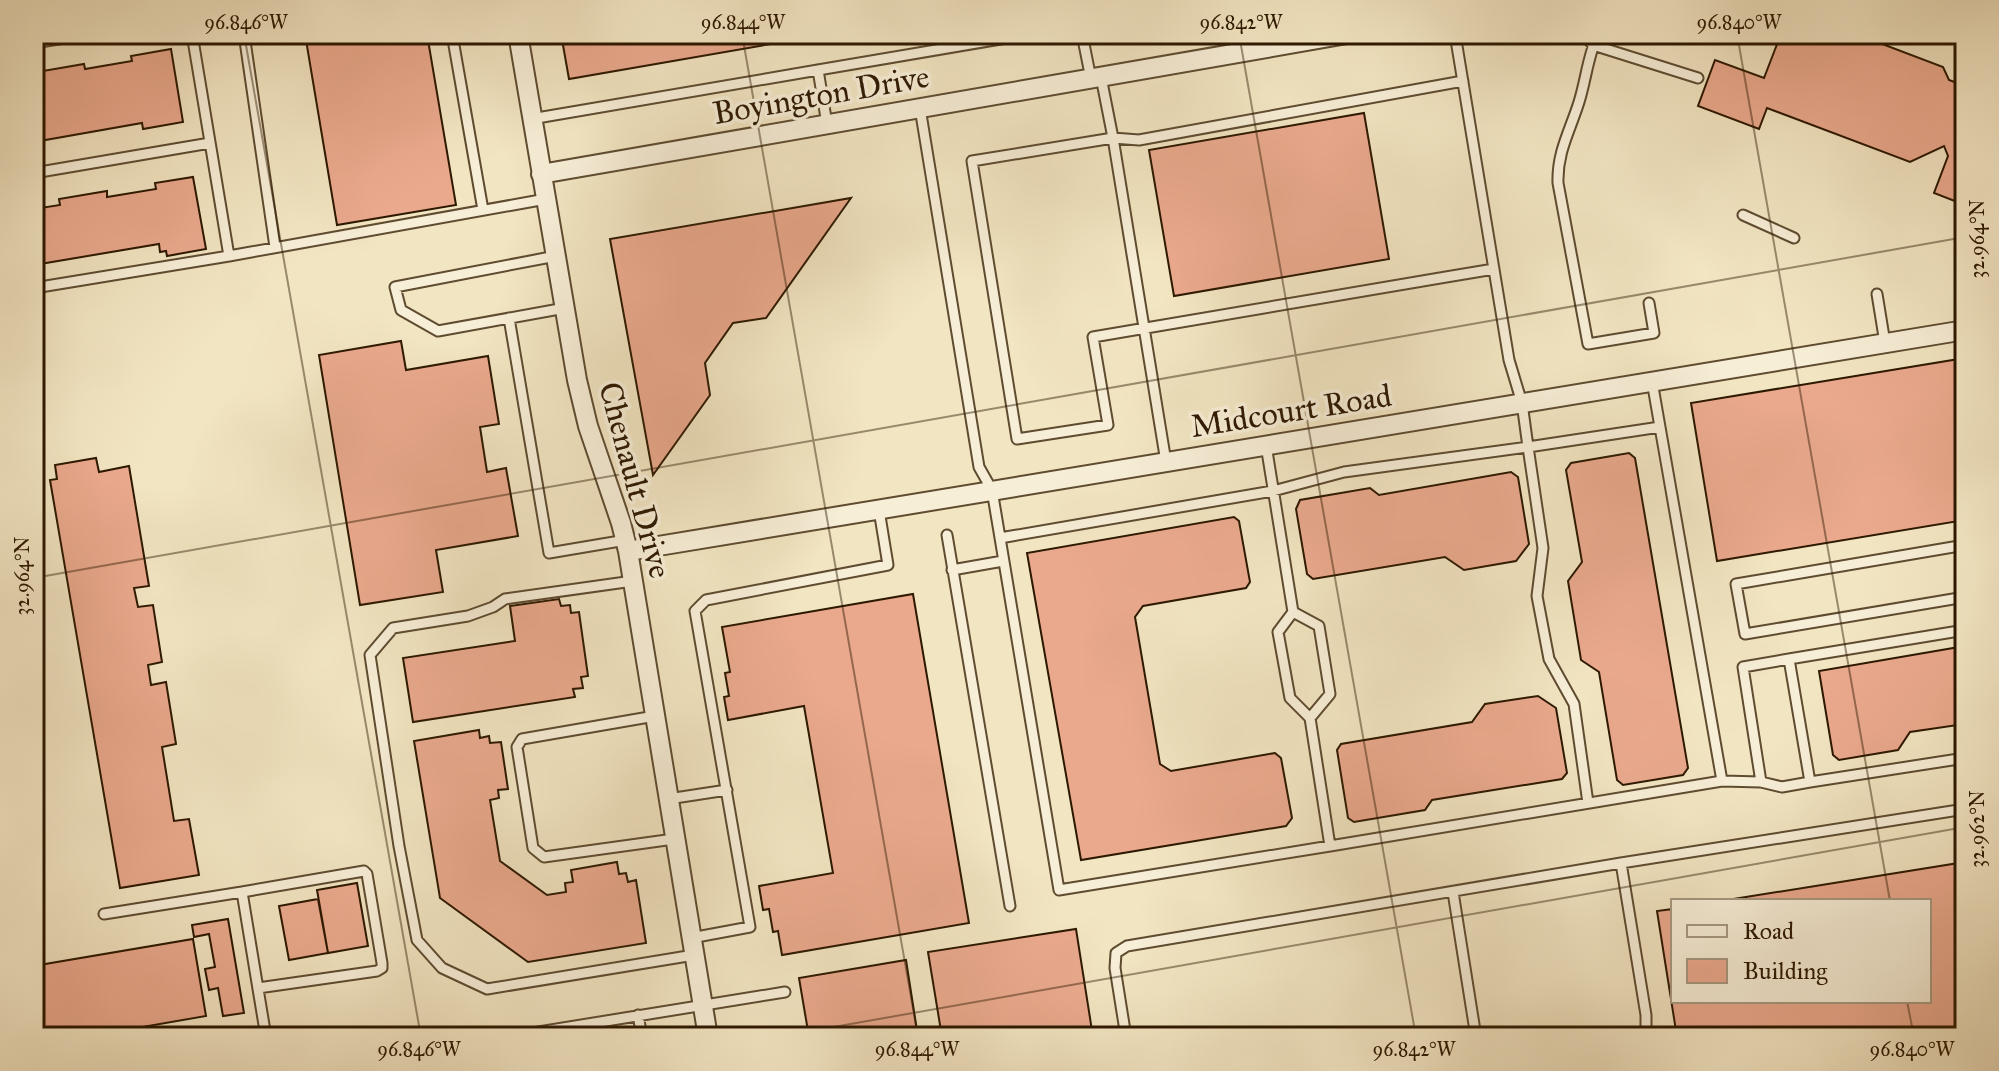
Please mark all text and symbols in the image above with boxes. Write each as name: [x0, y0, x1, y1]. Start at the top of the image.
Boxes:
text: 96.846°W: [204, 10, 289, 34]
text: 96.844°W: [701, 10, 786, 34]
text: 96.842°W: [1199, 10, 1284, 34]
text: 96.840°W: [1697, 10, 1782, 34]
street label: Boyington Drive: [710, 57, 932, 133]
text: 32.964°N: [1965, 200, 1989, 278]
street label: Midcourt Road: [1188, 376, 1394, 446]
street label: Chenault Drive: [590, 378, 680, 582]
text: 32.964°N: [10, 537, 34, 615]
text: 32.962°N: [1965, 790, 1989, 868]
legend: [1671, 899, 1931, 1003]
text: Road: [1743, 916, 1794, 946]
text: Building: [1743, 956, 1828, 986]
text: 96.846°W: [377, 1037, 462, 1061]
text: 96.844°W: [875, 1037, 960, 1061]
text: 96.842°W: [1372, 1037, 1457, 1061]
text: 96.840°W: [1870, 1037, 1955, 1061]

